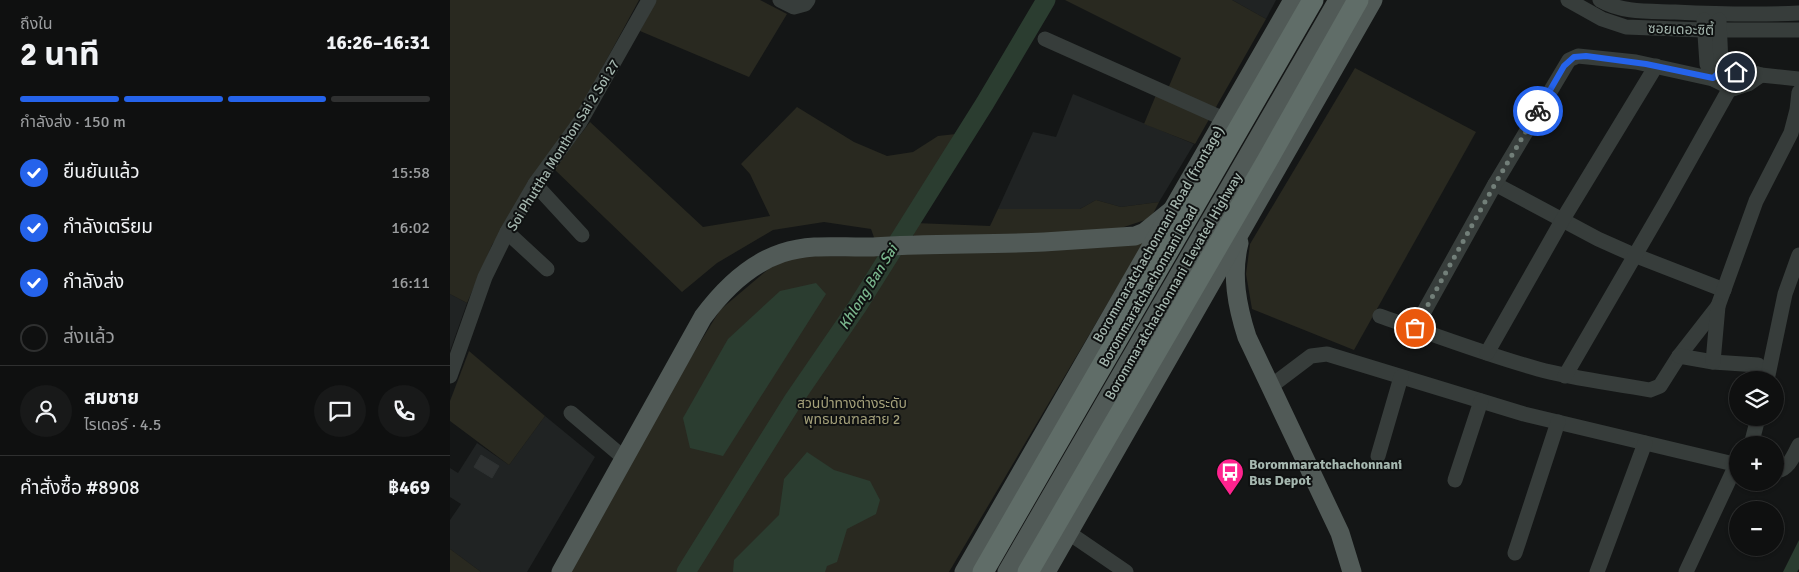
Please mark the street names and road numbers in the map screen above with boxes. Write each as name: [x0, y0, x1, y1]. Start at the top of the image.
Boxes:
street label: ซอยเดอะซิตี้: [1648, 18, 1714, 39]
street label: Soi Phuttha Monthon Sai 2 Soi 27: [503, 56, 623, 234]
street label: Borommaratchachonnani Road (frontage): [1089, 123, 1227, 345]
street label: Borommaratchachonnani Elevated Highway: [1101, 169, 1246, 403]
street label: Borommaratchachonnani Road: [1095, 202, 1201, 370]

